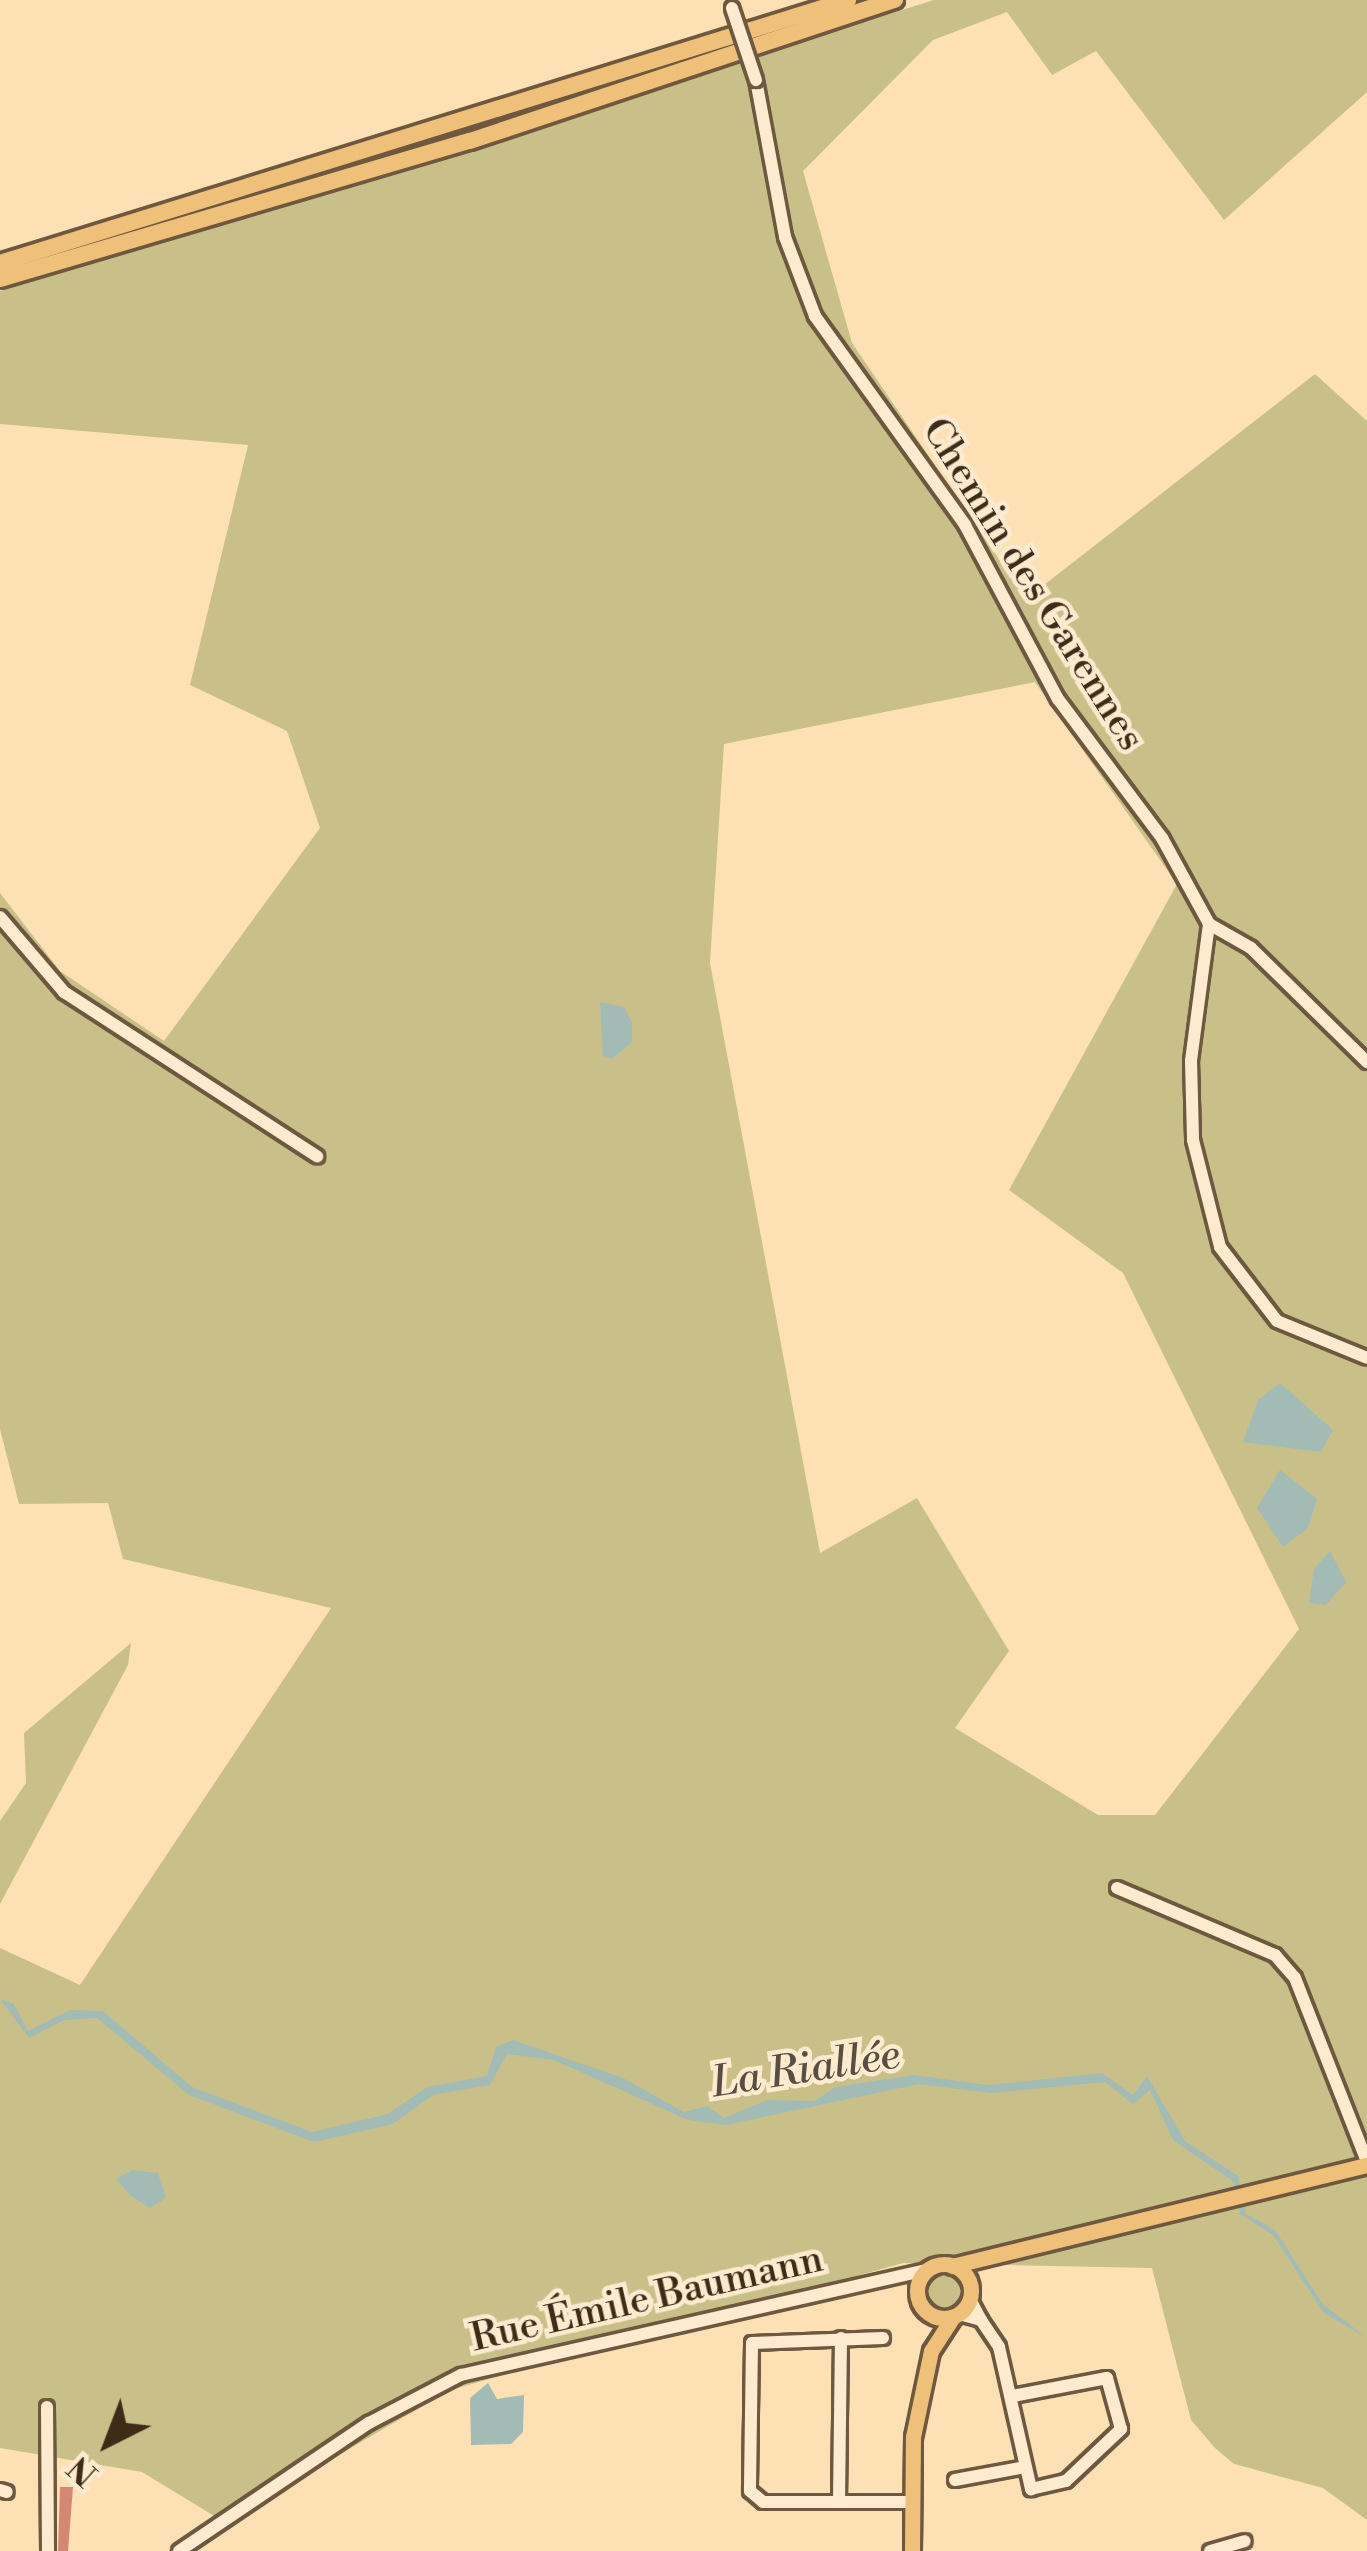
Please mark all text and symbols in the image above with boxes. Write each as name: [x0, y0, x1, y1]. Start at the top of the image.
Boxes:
street label: Chemin des Garennes: [911, 410, 1153, 760]
water label: La Riallée: [709, 2030, 903, 2110]
street label: Rue Émile Baumann: [466, 2237, 828, 2363]
north arrow: [48, 2383, 168, 2503]
text: N: [60, 2446, 107, 2494]

